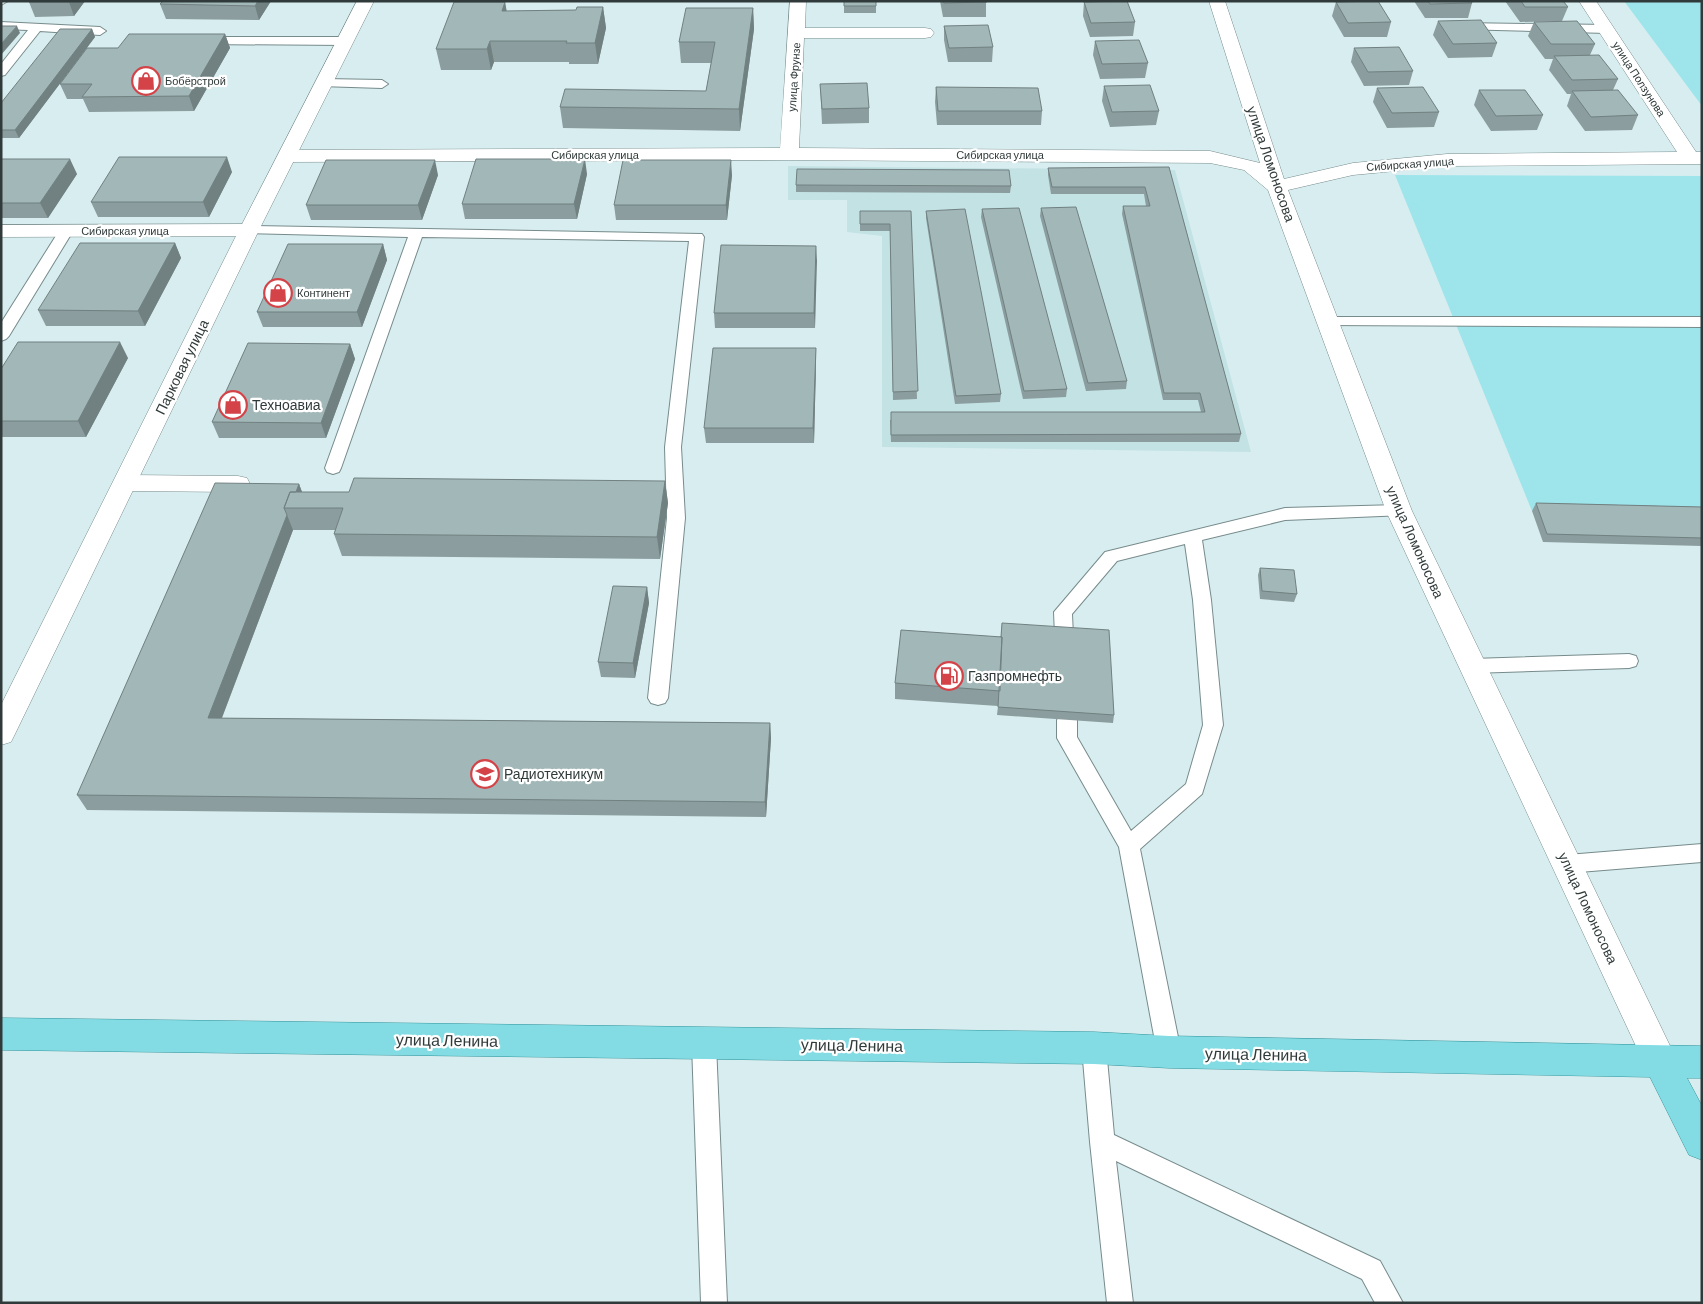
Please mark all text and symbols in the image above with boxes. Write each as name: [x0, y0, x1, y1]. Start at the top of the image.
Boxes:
street label: улица Ползунова: [1610, 39, 1669, 120]
street label: улица Фрунзе: [785, 42, 802, 112]
shop icon: Бобёрстрой: [131, 66, 161, 96]
place label: Бобёрстрой: [165, 74, 226, 87]
street label: улица Ломоносова: [1244, 104, 1299, 224]
street label: Сибирская улица: [551, 148, 640, 161]
street label: Сибирская улица: [956, 148, 1045, 161]
street label: Сибирская улица: [1366, 154, 1455, 173]
street label: Сибирская улица: [81, 224, 170, 237]
shop icon: Континент: [263, 278, 293, 308]
place label: Континент: [297, 286, 350, 299]
street label: Парковая улица: [151, 316, 212, 417]
shop icon: Техноавиа: [218, 390, 248, 420]
place label: Техноавиа: [252, 396, 321, 413]
street label: улица Ломоносова: [1383, 483, 1448, 601]
fuel station icon: Газпромнефть: [934, 661, 964, 691]
place label: Газпромнефть: [968, 667, 1062, 684]
school or university icon: Радиотехникум: [470, 759, 500, 789]
place label: Радиотехникум: [504, 765, 603, 782]
street label: улица Ломоносова: [1555, 849, 1622, 966]
street label: улица Ленина: [396, 1029, 498, 1050]
street label: улица Ленина: [801, 1034, 903, 1055]
street label: улица Ленина: [1205, 1043, 1307, 1064]

